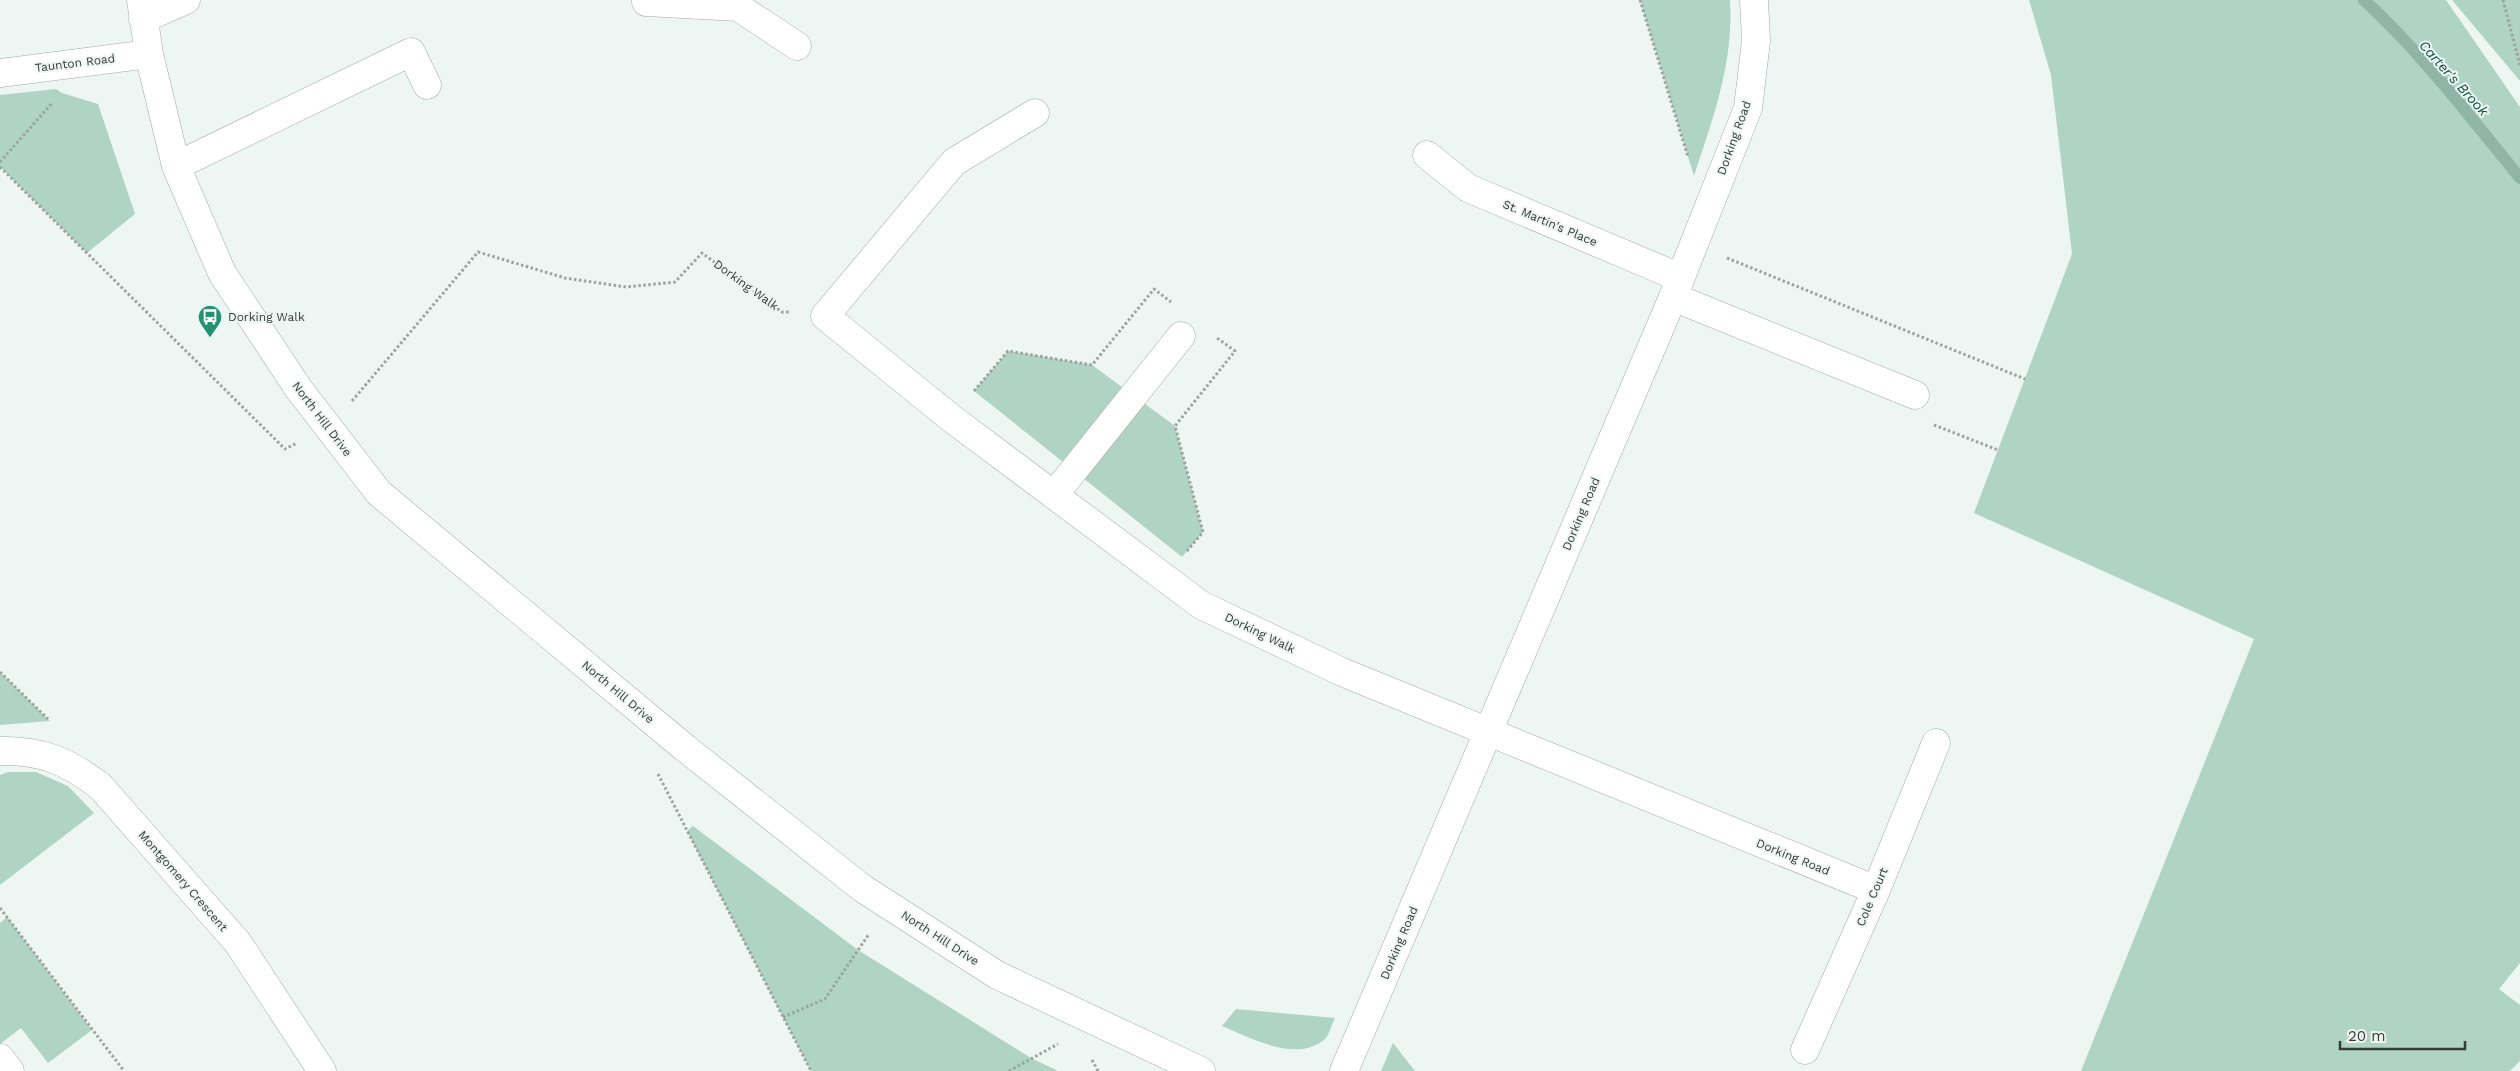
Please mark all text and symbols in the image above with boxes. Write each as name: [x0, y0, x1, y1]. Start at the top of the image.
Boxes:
water label: Carter's Brook: [2416, 37, 2492, 119]
street label: Taunton Road: [34, 51, 116, 75]
street label: Dorking Road: [1714, 99, 1754, 177]
street label: St. Martin's Place: [1501, 197, 1599, 249]
street label: Dorking Walk: [711, 257, 781, 313]
bus stop icon: Dorking Walk: [197, 304, 223, 338]
place label: Dorking Walk: [228, 310, 305, 324]
street label: North Hill Drive: [289, 379, 355, 459]
street label: Dorking Road: [1559, 475, 1603, 553]
street label: Dorking Walk: [1222, 610, 1298, 656]
street label: North Hill Drive: [579, 658, 657, 726]
street label: Montgomery Crescent: [135, 828, 231, 934]
street label: Dorking Road: [1754, 836, 1832, 878]
street label: Cole Court: [1853, 865, 1891, 929]
street label: Dorking Road: [1377, 904, 1421, 982]
street label: North Hill Drive: [899, 908, 982, 968]
scale bar: [2340, 1018, 2465, 1050]
text: 20 m: [2348, 1027, 2386, 1045]

